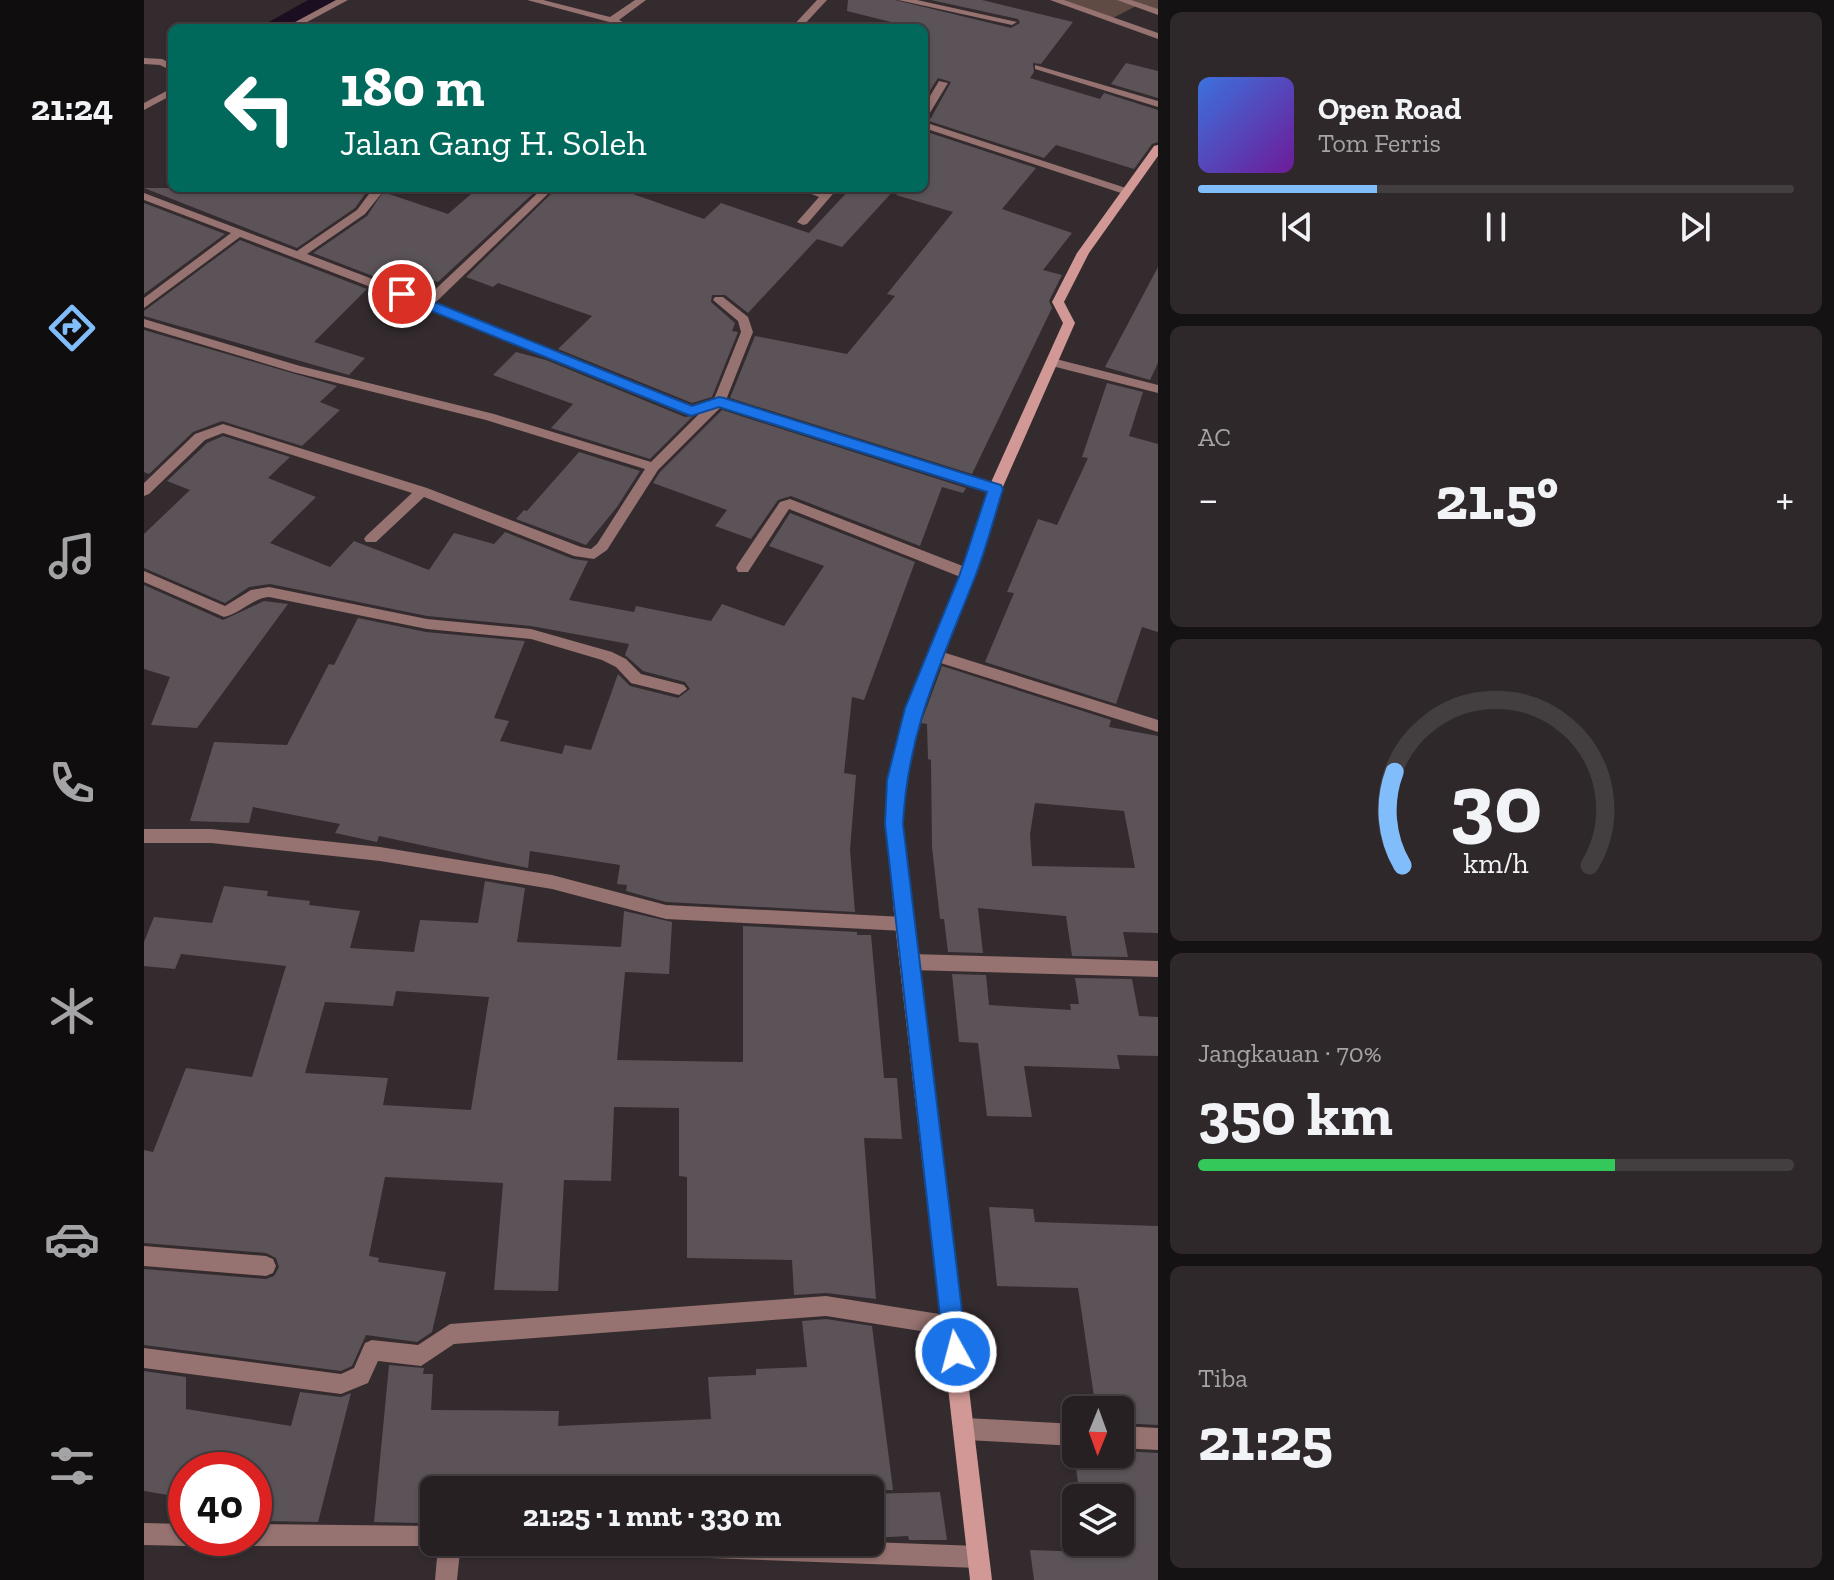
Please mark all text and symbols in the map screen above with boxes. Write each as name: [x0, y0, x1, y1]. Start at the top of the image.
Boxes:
text: 180 m: [340, 53, 485, 120]
icon: left: [208, 56, 312, 160]
text: 21:24: [31, 86, 113, 129]
text: Open Road: [1318, 91, 1461, 127]
text: Jalan Gang H. Soleh: [340, 121, 647, 164]
text: Tom Ferris: [1318, 127, 1441, 159]
icon: previous: [1275, 205, 1319, 249]
icon: pause: [1474, 205, 1518, 249]
icon: next: [1673, 205, 1717, 249]
pin: [368, 260, 436, 328]
icon: arrive: [380, 272, 424, 316]
icon: directions: [44, 300, 100, 356]
text: AC: [1198, 421, 1231, 453]
text: 21.5°: [1435, 462, 1559, 534]
text: −: [1198, 472, 1219, 525]
text: +: [1775, 472, 1794, 525]
icon: music: [44, 528, 100, 584]
text: 30: [1450, 753, 1542, 853]
icon: phone: [44, 755, 100, 811]
text: km/h: [1463, 846, 1529, 880]
icon: climate: [44, 983, 100, 1039]
text: Jangkauan · 70%: [1198, 1037, 1382, 1069]
text: 350 km: [1198, 1078, 1393, 1150]
icon: car: [44, 1211, 100, 1267]
position arrow: [914, 1310, 998, 1394]
text: Tiba: [1198, 1362, 1248, 1394]
north arrow: [1062, 1396, 1134, 1468]
map controls: [1062, 1396, 1134, 1556]
text: 21:25: [1198, 1403, 1333, 1475]
icon: filters: [44, 1438, 100, 1494]
speed limit sign: 40: [168, 1452, 272, 1556]
button: layers: [1062, 1484, 1134, 1556]
text: 21:25 · 1 mnt · 330 m: [523, 1498, 781, 1534]

